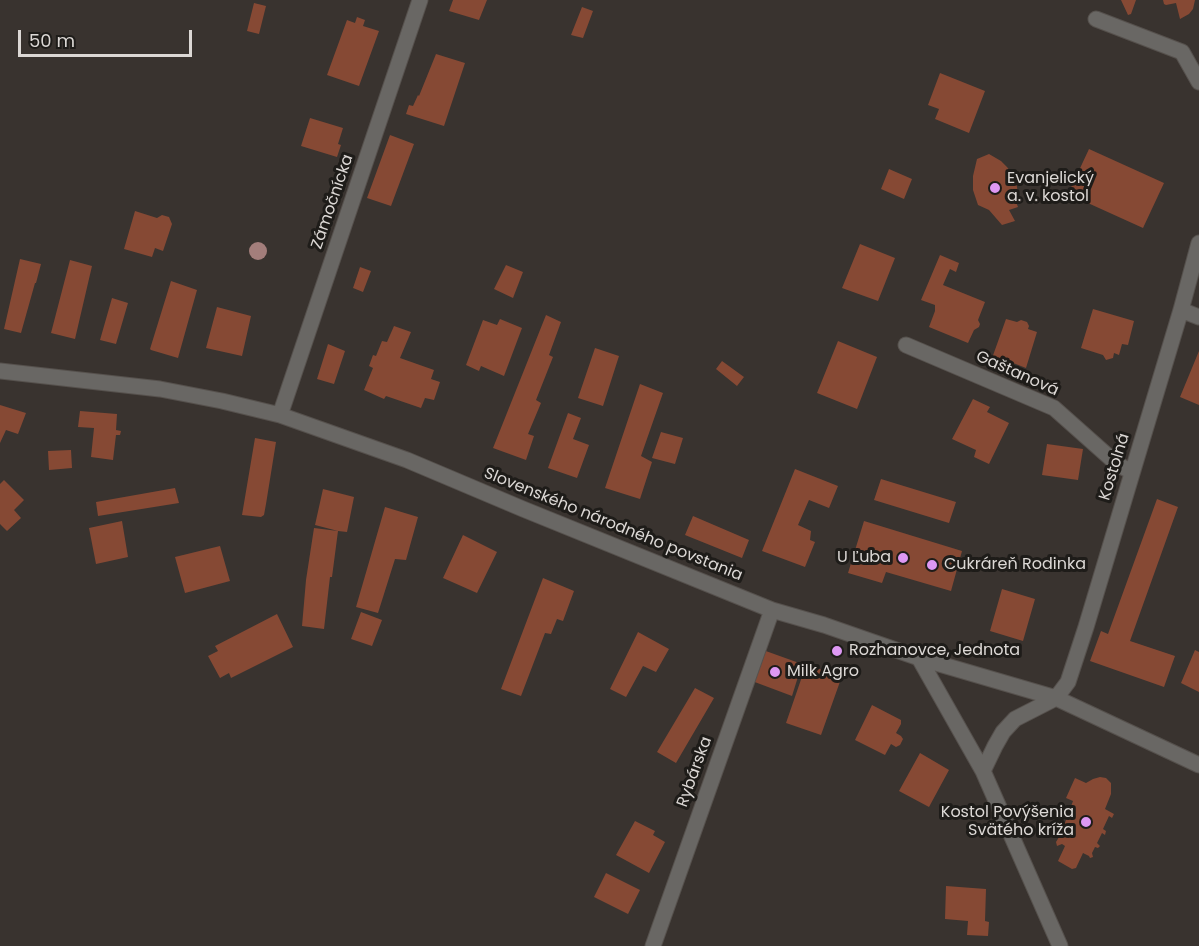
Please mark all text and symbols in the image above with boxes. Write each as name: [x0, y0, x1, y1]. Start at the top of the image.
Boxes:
scale bar: [21, 18, 195, 56]
text: 50 m: [29, 28, 75, 53]
street label: Zámočnícka: [308, 152, 358, 252]
place label: Evanjelický a. v. kostol: [1007, 169, 1094, 207]
marker: Evanjelický a. v. kostol: [988, 181, 1002, 195]
street label: Gaštanová: [973, 347, 1061, 401]
street label: Kostolná: [1096, 431, 1134, 503]
street label: Slovenského národného povstania: [481, 464, 745, 586]
place label: U Ľuba: [837, 548, 891, 568]
marker: U Ľuba: [896, 551, 910, 565]
place label: Cukráreň Rodinka: [944, 555, 1086, 575]
marker: Cukráreň Rodinka: [925, 558, 939, 572]
place label: Rozhanovce, Jednota: [849, 641, 1020, 661]
marker: Rozhanovce, Jednota: [830, 644, 844, 658]
place label: Milk Agro: [787, 662, 859, 682]
marker: Milk Agro: [768, 665, 782, 679]
street label: Rybárska: [673, 734, 717, 810]
place label: Kostol Povýšenia Svätého kríža: [941, 803, 1074, 841]
marker: Kostol Povýšenia Svätého kríža: [1079, 815, 1093, 829]

